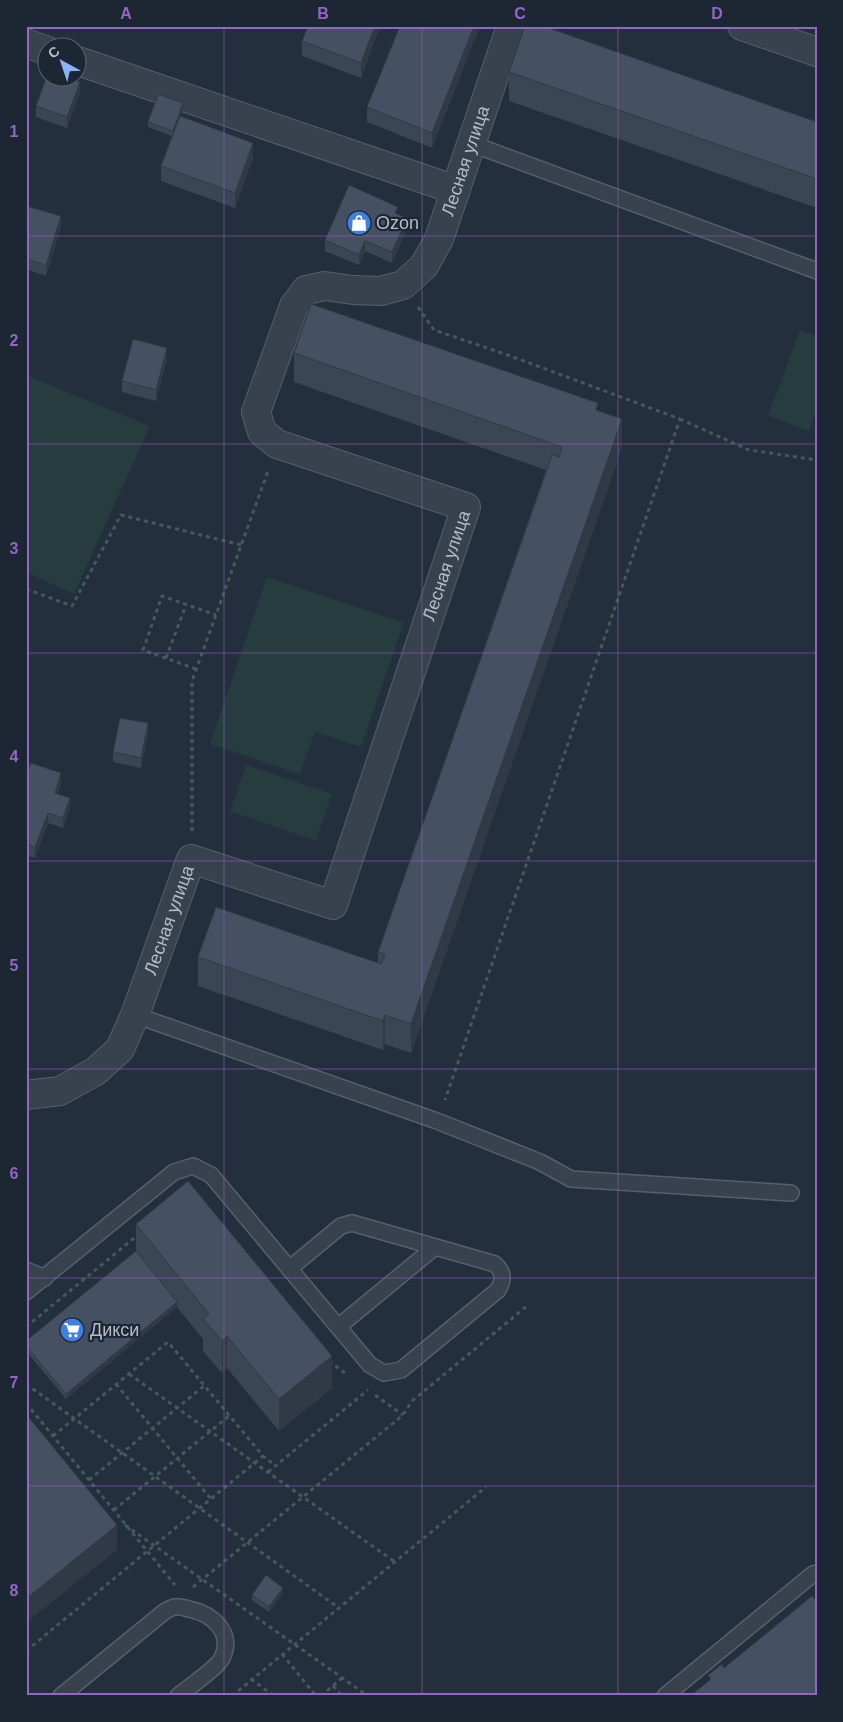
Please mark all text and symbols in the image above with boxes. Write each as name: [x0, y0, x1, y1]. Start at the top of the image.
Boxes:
text: A: [120, 5, 132, 22]
text: B: [317, 5, 329, 22]
text: C: [514, 5, 526, 22]
text: D: [711, 5, 723, 22]
north arrow: [38, 38, 88, 88]
text: С: [45, 43, 63, 61]
street label: Лесная улица: [438, 102, 494, 218]
text: 1: [10, 123, 19, 140]
shop icon: Ozon: [346, 210, 372, 236]
place label: Ozon: [376, 213, 419, 233]
text: 2: [10, 332, 19, 349]
street label: Лесная улица: [419, 507, 474, 623]
text: 3: [10, 540, 19, 557]
text: 4: [10, 748, 19, 765]
street label: Лесная улица: [140, 862, 198, 978]
text: 5: [10, 957, 19, 974]
text: 6: [10, 1165, 19, 1182]
supermarket icon: Дикси: [59, 1317, 85, 1343]
place label: Дикси: [90, 1320, 139, 1340]
text: 7: [10, 1374, 19, 1391]
text: 8: [10, 1582, 19, 1599]

